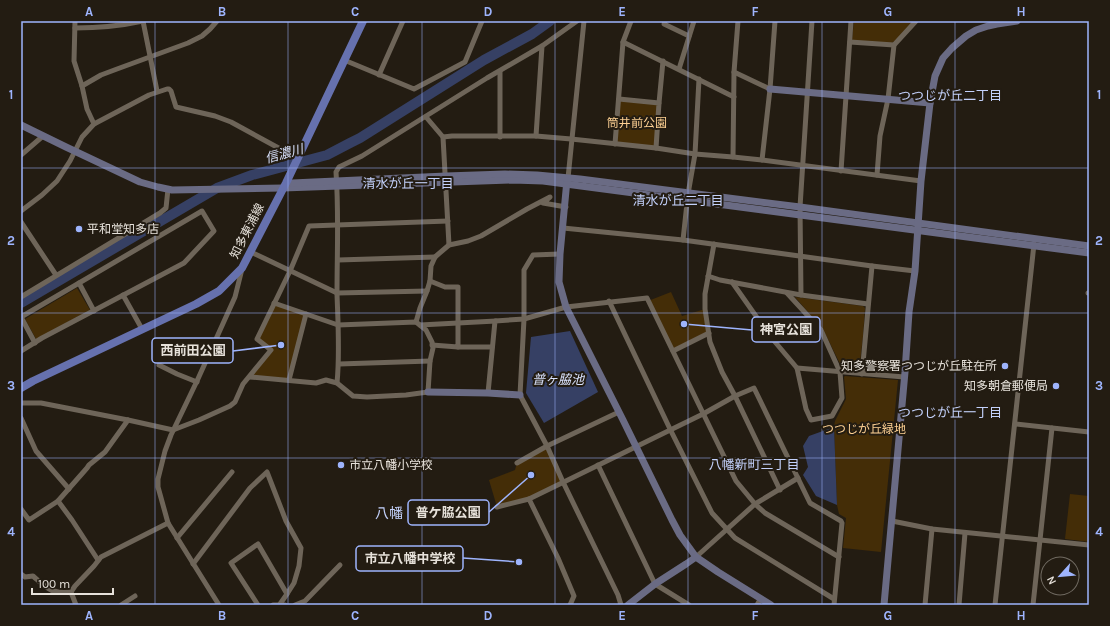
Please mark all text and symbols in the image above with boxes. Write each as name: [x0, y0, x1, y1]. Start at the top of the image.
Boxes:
text: A: [85, 4, 93, 19]
text: B: [218, 4, 226, 19]
text: C: [351, 4, 359, 19]
text: D: [484, 4, 493, 19]
text: E: [618, 4, 626, 19]
text: F: [751, 4, 759, 19]
text: G: [884, 4, 892, 19]
text: H: [1016, 4, 1026, 19]
text: 1: [9, 87, 13, 102]
text: 1: [1097, 87, 1101, 102]
district label: つつじが丘二丁目: [898, 88, 1002, 103]
park label: 筒井前公園: [607, 116, 667, 130]
water label: 信濃川: [263, 141, 307, 166]
district label: 清水が丘一丁目: [362, 176, 454, 191]
district label: 清水が丘二丁目: [632, 193, 724, 208]
street label: 知多東浦線: [227, 201, 267, 261]
place label: 平和堂知多店: [87, 222, 159, 236]
marker: 平和堂知多店: [74, 224, 84, 234]
text: 2: [7, 233, 15, 248]
text: 2: [1095, 233, 1103, 248]
callout: 神宮公園: [752, 317, 820, 342]
text: 神宮公園: [760, 322, 812, 337]
callout: 西前田公園: [152, 338, 233, 363]
text: 西前田公園: [160, 343, 226, 358]
place label: 知多警察署つつじが丘駐在所: [841, 359, 997, 373]
marker: 知多警察署つつじが丘駐在所: [1000, 361, 1010, 371]
water label: 普ヶ脇池: [532, 372, 586, 387]
text: 3: [7, 378, 15, 393]
text: 3: [1095, 378, 1103, 393]
place label: 知多朝倉郵便局: [964, 379, 1048, 393]
marker: 知多朝倉郵便局: [1051, 381, 1061, 391]
district label: つつじが丘一丁目: [898, 405, 1002, 420]
park label: つつじが丘緑地: [822, 422, 906, 436]
district label: 八幡新町三丁目: [708, 457, 800, 472]
place label: 市立八幡小学校: [349, 458, 433, 472]
marker: 市立八幡小学校: [336, 460, 346, 470]
callout: 普ケ脇公園: [408, 500, 489, 525]
district label: 八幡: [375, 505, 403, 522]
text: 普ケ脇公園: [415, 505, 481, 520]
text: 4: [7, 524, 15, 539]
text: 4: [1095, 524, 1103, 539]
callout: 市立八幡中学校: [356, 546, 463, 571]
text: 市立八幡中学校: [364, 551, 456, 566]
north arrow: [1040, 556, 1080, 596]
scale bar: [32, 570, 113, 596]
text: N: [1044, 574, 1059, 587]
text: 100 m: [38, 577, 70, 591]
text: A: [85, 608, 93, 623]
text: B: [218, 608, 226, 623]
text: C: [351, 608, 359, 623]
text: D: [484, 608, 493, 623]
text: E: [618, 608, 626, 623]
text: F: [751, 608, 759, 623]
text: G: [884, 608, 892, 623]
text: H: [1016, 608, 1026, 623]

